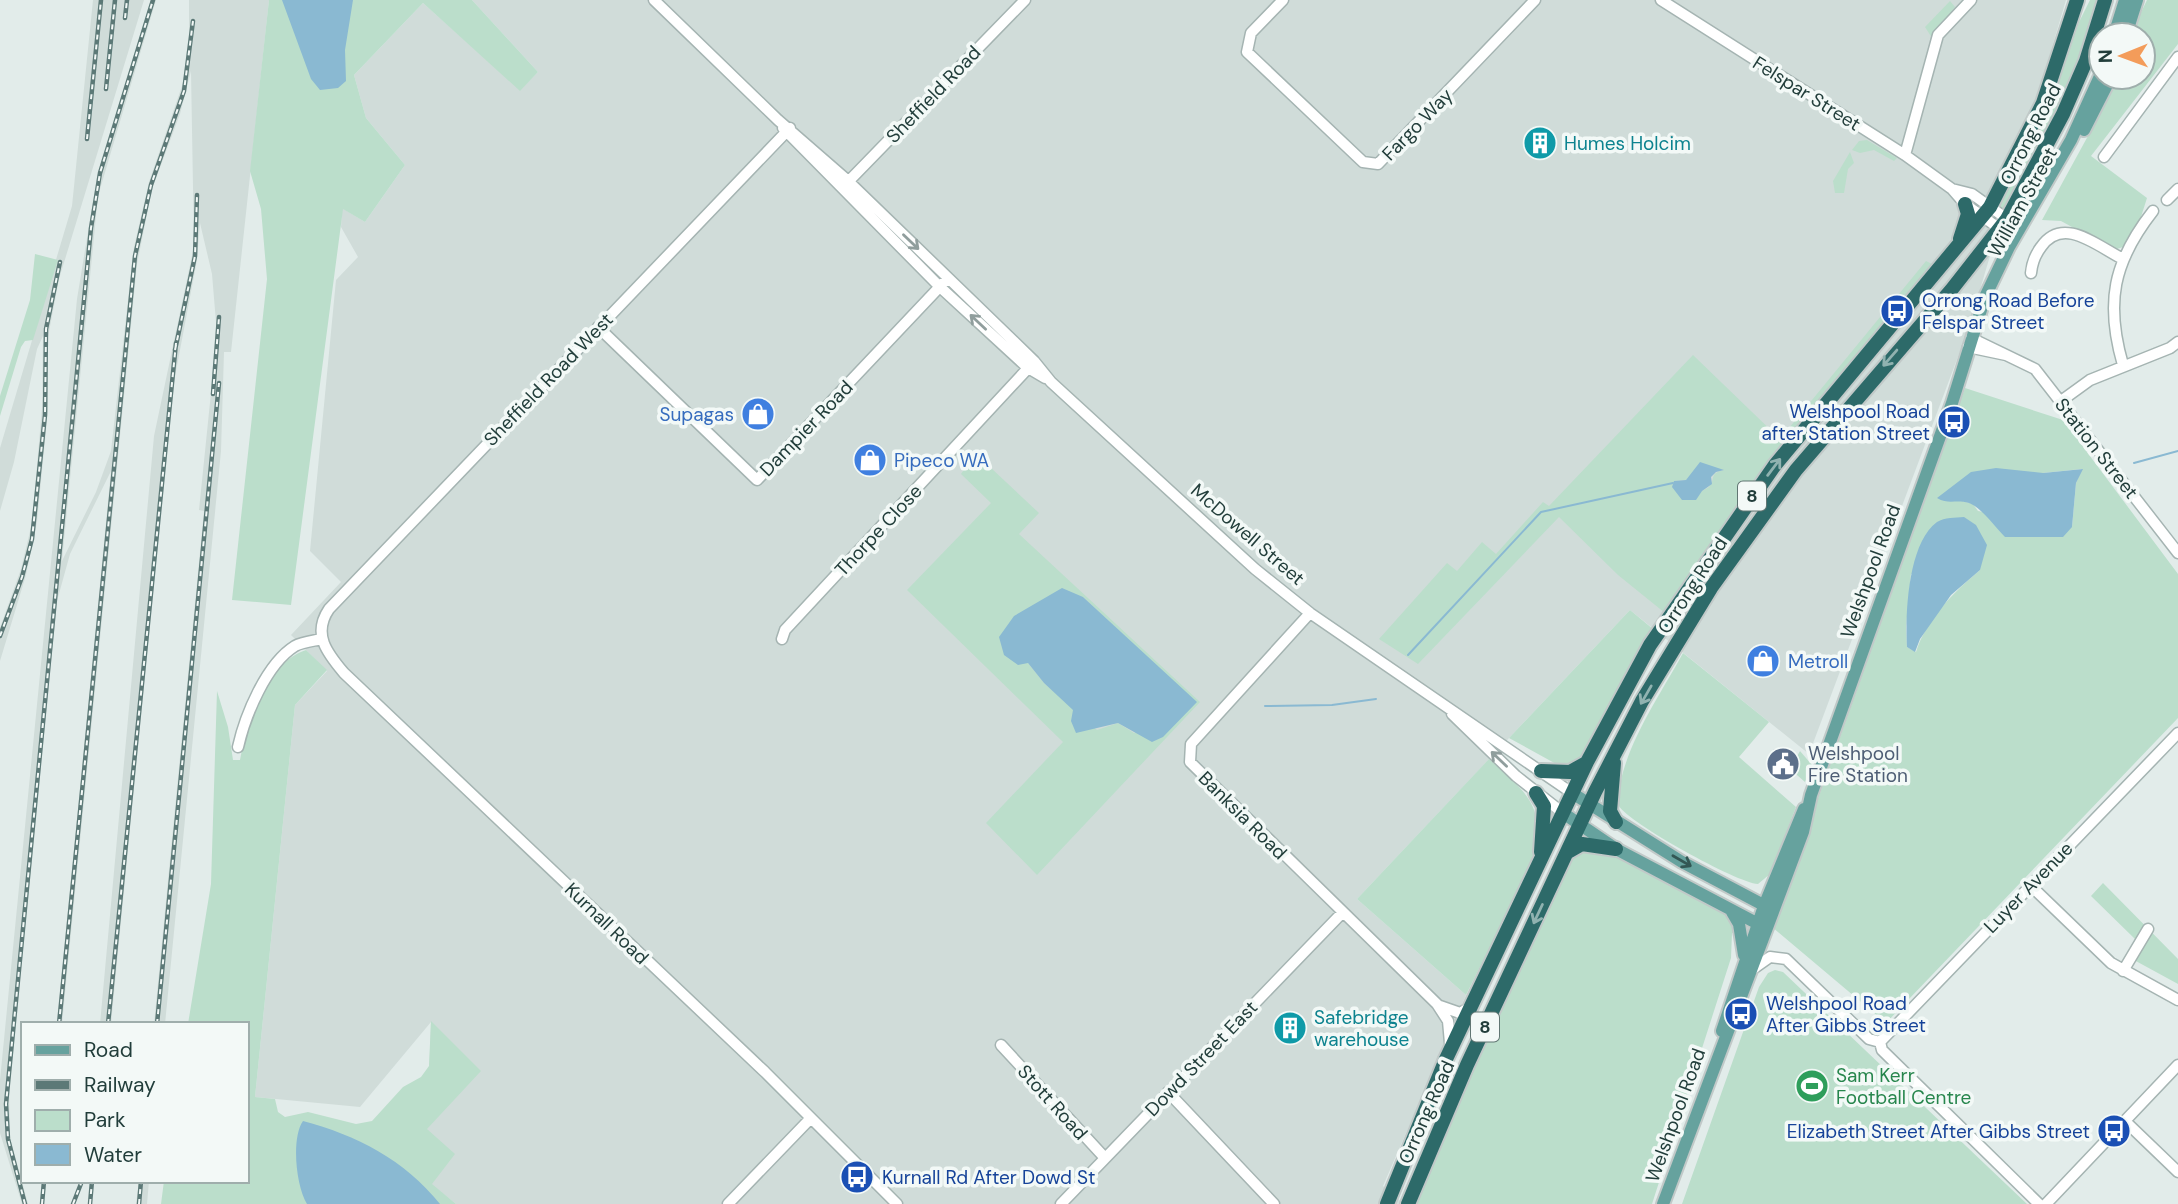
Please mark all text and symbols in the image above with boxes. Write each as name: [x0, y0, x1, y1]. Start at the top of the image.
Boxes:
north arrow: [2087, 21, 2157, 91]
street label: Sheffield Road: [881, 40, 986, 148]
text: N: [2093, 49, 2118, 63]
street label: Felspar Street: [1748, 50, 1865, 136]
street label: Orrong Road: [1994, 79, 2067, 189]
street label: Fargo Way: [1377, 83, 1458, 166]
building icon: Humes Holcim: [1521, 124, 1559, 162]
place label: Humes Holcim: [1564, 131, 1691, 156]
street label: William Street: [1982, 143, 2063, 262]
one-way arrow: [903, 234, 920, 251]
place label: Orrong Road Before Felspar Street: [1922, 288, 2095, 335]
bus stop icon: Orrong Road Before Felspar Street: [1878, 292, 1916, 330]
street label: Sheffield Road West: [478, 307, 618, 451]
one-way arrow: [970, 313, 987, 330]
one-way arrow: [1882, 349, 1898, 367]
street label: Dampier Road: [754, 375, 858, 482]
street label: Station Street: [2049, 393, 2144, 504]
shop icon: Supagas: [739, 395, 777, 433]
place label: Welshpool Road after Station Street: [1762, 399, 1930, 446]
place label: Supagas: [659, 402, 734, 427]
bus stop icon: Welshpool Road after Station Street: [1935, 403, 1973, 441]
shop icon: Pipeco WA: [851, 441, 889, 479]
place label: Pipeco WA: [894, 448, 990, 473]
one-way arrow: [1767, 458, 1781, 477]
street label: McDowell Street: [1185, 478, 1310, 591]
street label: Thorpe Close: [829, 479, 927, 582]
road number: 8: [1738, 482, 1766, 510]
street label: Welshpool Road: [1835, 501, 1906, 642]
street label: Orrong Road: [1652, 532, 1733, 638]
shop icon: Metroll: [1744, 642, 1782, 680]
place label: Metroll: [1788, 649, 1848, 674]
one-way arrow: [1639, 684, 1653, 704]
place label: Welshpool Fire Station: [1808, 741, 1908, 788]
public building icon: Welshpool Fire Station: [1764, 745, 1802, 783]
one-way arrow: [1491, 751, 1508, 768]
street label: Banksia Road: [1193, 766, 1292, 865]
street label: Luyer Avenue: [1978, 836, 2078, 938]
one-way arrow: [1671, 854, 1691, 868]
street label: Kurnall Road: [559, 877, 654, 970]
one-way arrow: [1531, 903, 1544, 924]
place label: Welshpool Road After Gibbs Street: [1766, 991, 1926, 1038]
street label: Dowd Street East: [1140, 995, 1263, 1122]
bus stop icon: Welshpool Road After Gibbs Street: [1722, 995, 1760, 1033]
place label: Safebridge warehouse: [1314, 1005, 1409, 1052]
building icon: Safebridge warehouse: [1271, 1009, 1309, 1047]
road number: 8: [1471, 1012, 1499, 1042]
legend: [21, 1022, 248, 1183]
text: Road: [84, 1036, 133, 1064]
street label: Welshpool Road: [1640, 1045, 1711, 1186]
street label: Orrong Road: [1393, 1057, 1460, 1168]
street label: Stott Road: [1012, 1059, 1093, 1145]
place label: Sam Kerr Football Centre: [1836, 1063, 1971, 1110]
sports icon: Sam Kerr Football Centre: [1793, 1067, 1831, 1105]
text: Railway: [84, 1071, 156, 1099]
text: Park: [84, 1106, 126, 1134]
bus stop icon: Elizabeth Street After Gibbs Street: [2095, 1112, 2133, 1150]
place label: Elizabeth Street After Gibbs Street: [1787, 1119, 2090, 1144]
text: Water: [84, 1141, 142, 1169]
bus stop icon: Kurnall Rd After Dowd St: [838, 1158, 876, 1196]
place label: Kurnall Rd After Dowd St: [882, 1165, 1096, 1190]

